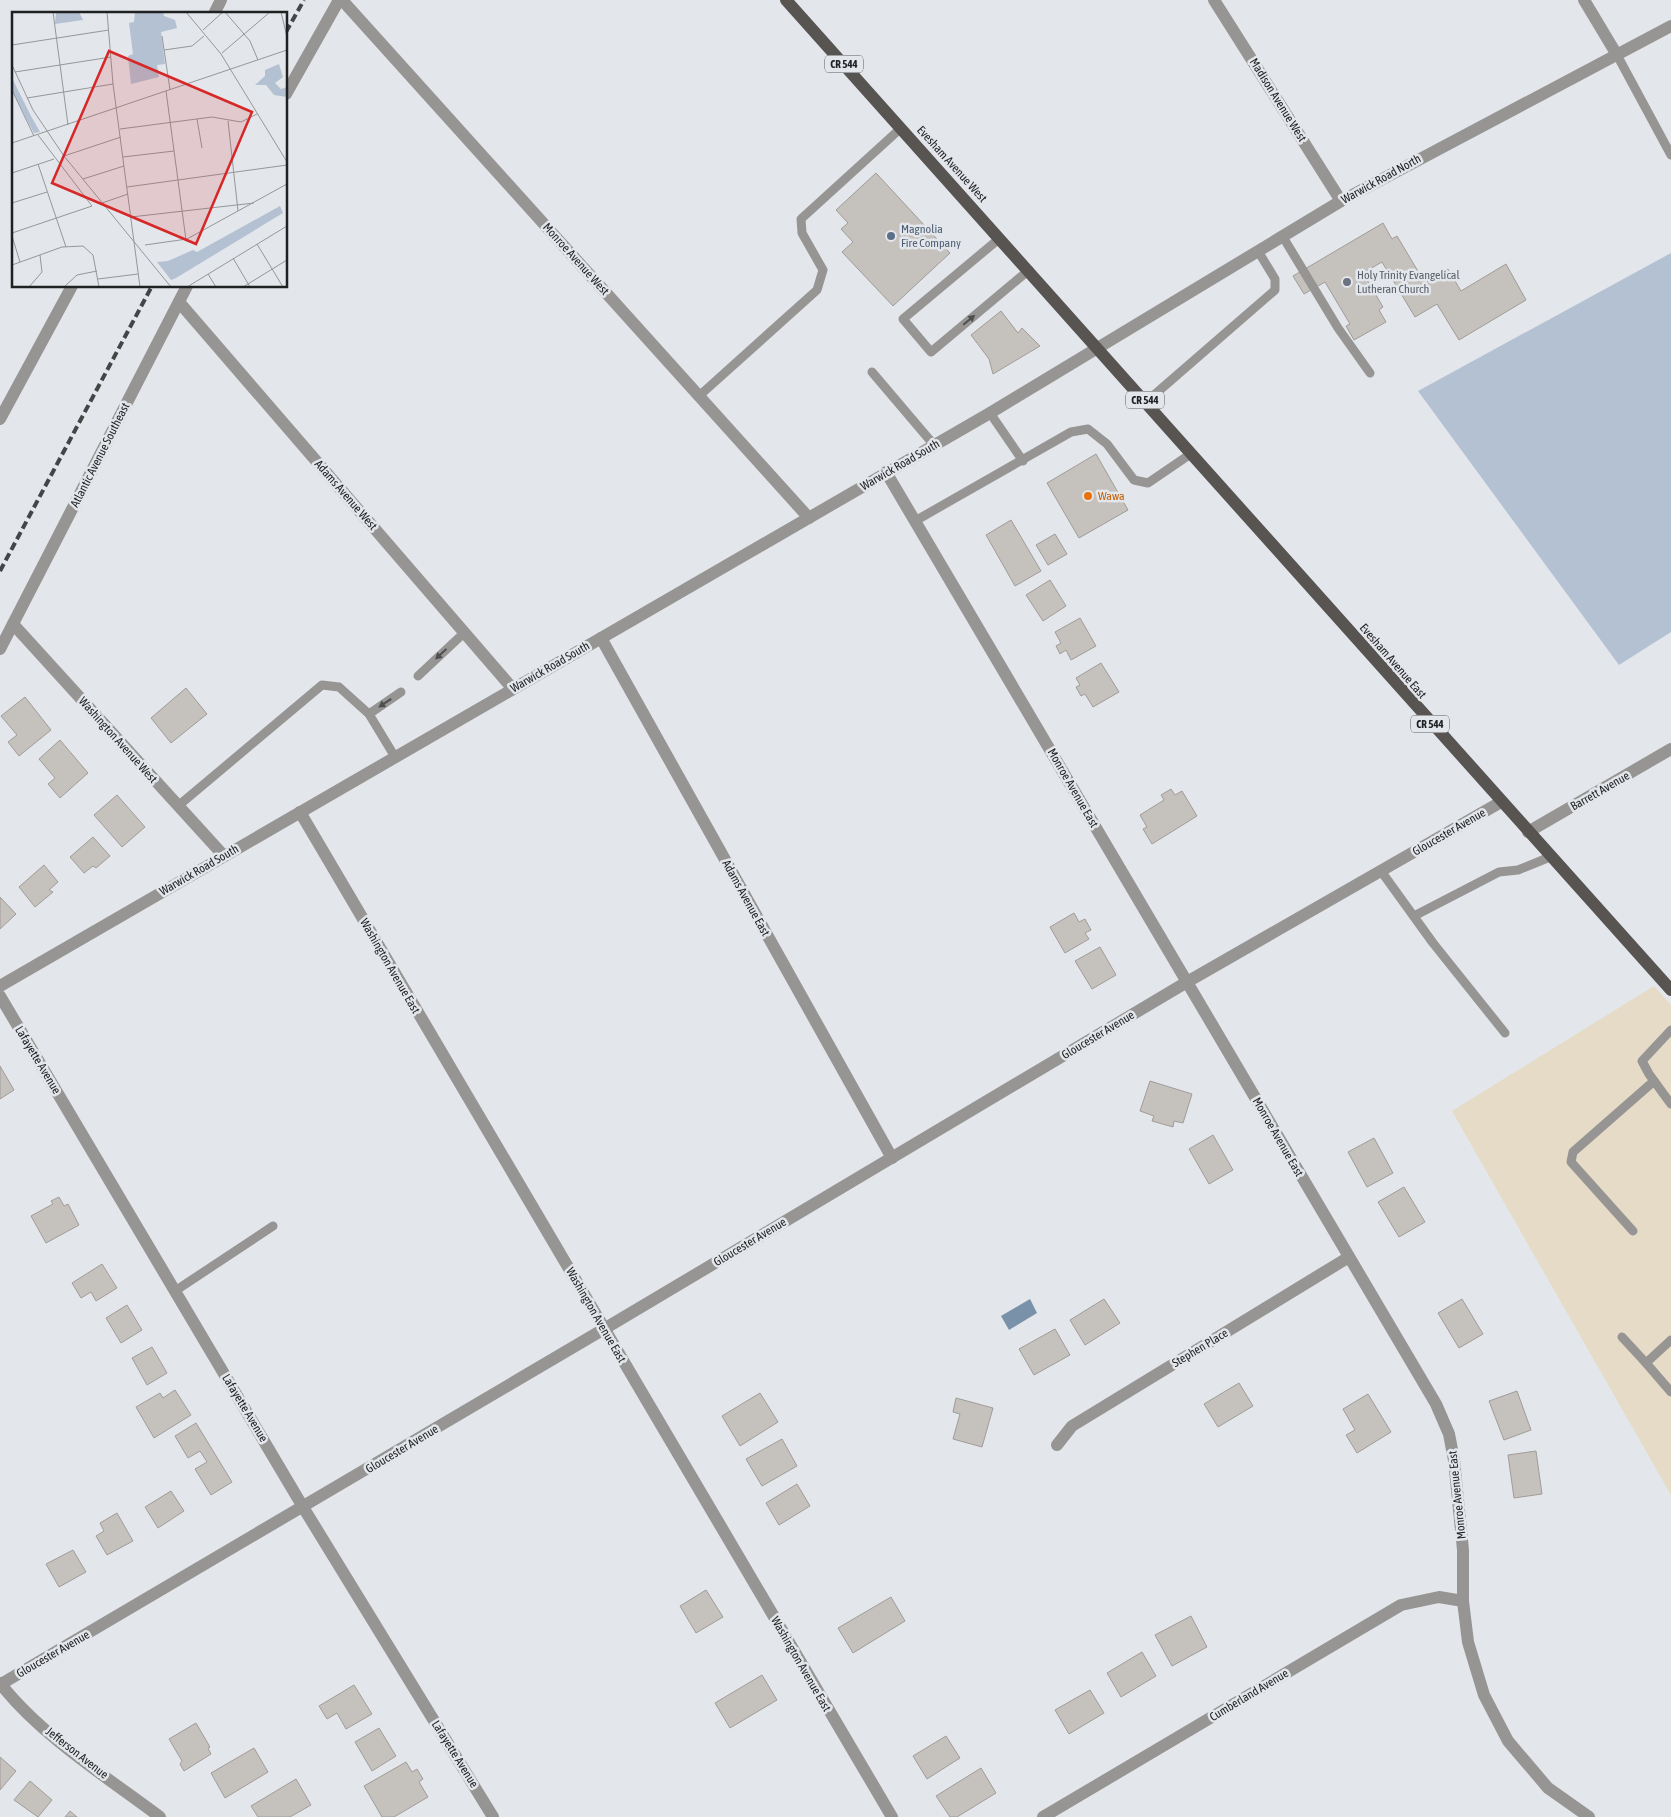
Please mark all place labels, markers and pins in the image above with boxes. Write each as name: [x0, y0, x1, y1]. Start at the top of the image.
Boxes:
place label: Magnolia Fire Company: [901, 222, 961, 250]
marker: Magnolia Fire Company: [885, 230, 897, 242]
place label: Holy Trinity Evangelical Lutheran Church: [1357, 268, 1460, 296]
marker: Holy Trinity Evangelical Lutheran Church: [1341, 276, 1353, 288]
place label: Wawa: [1098, 489, 1125, 503]
marker: Wawa: [1082, 490, 1094, 502]

